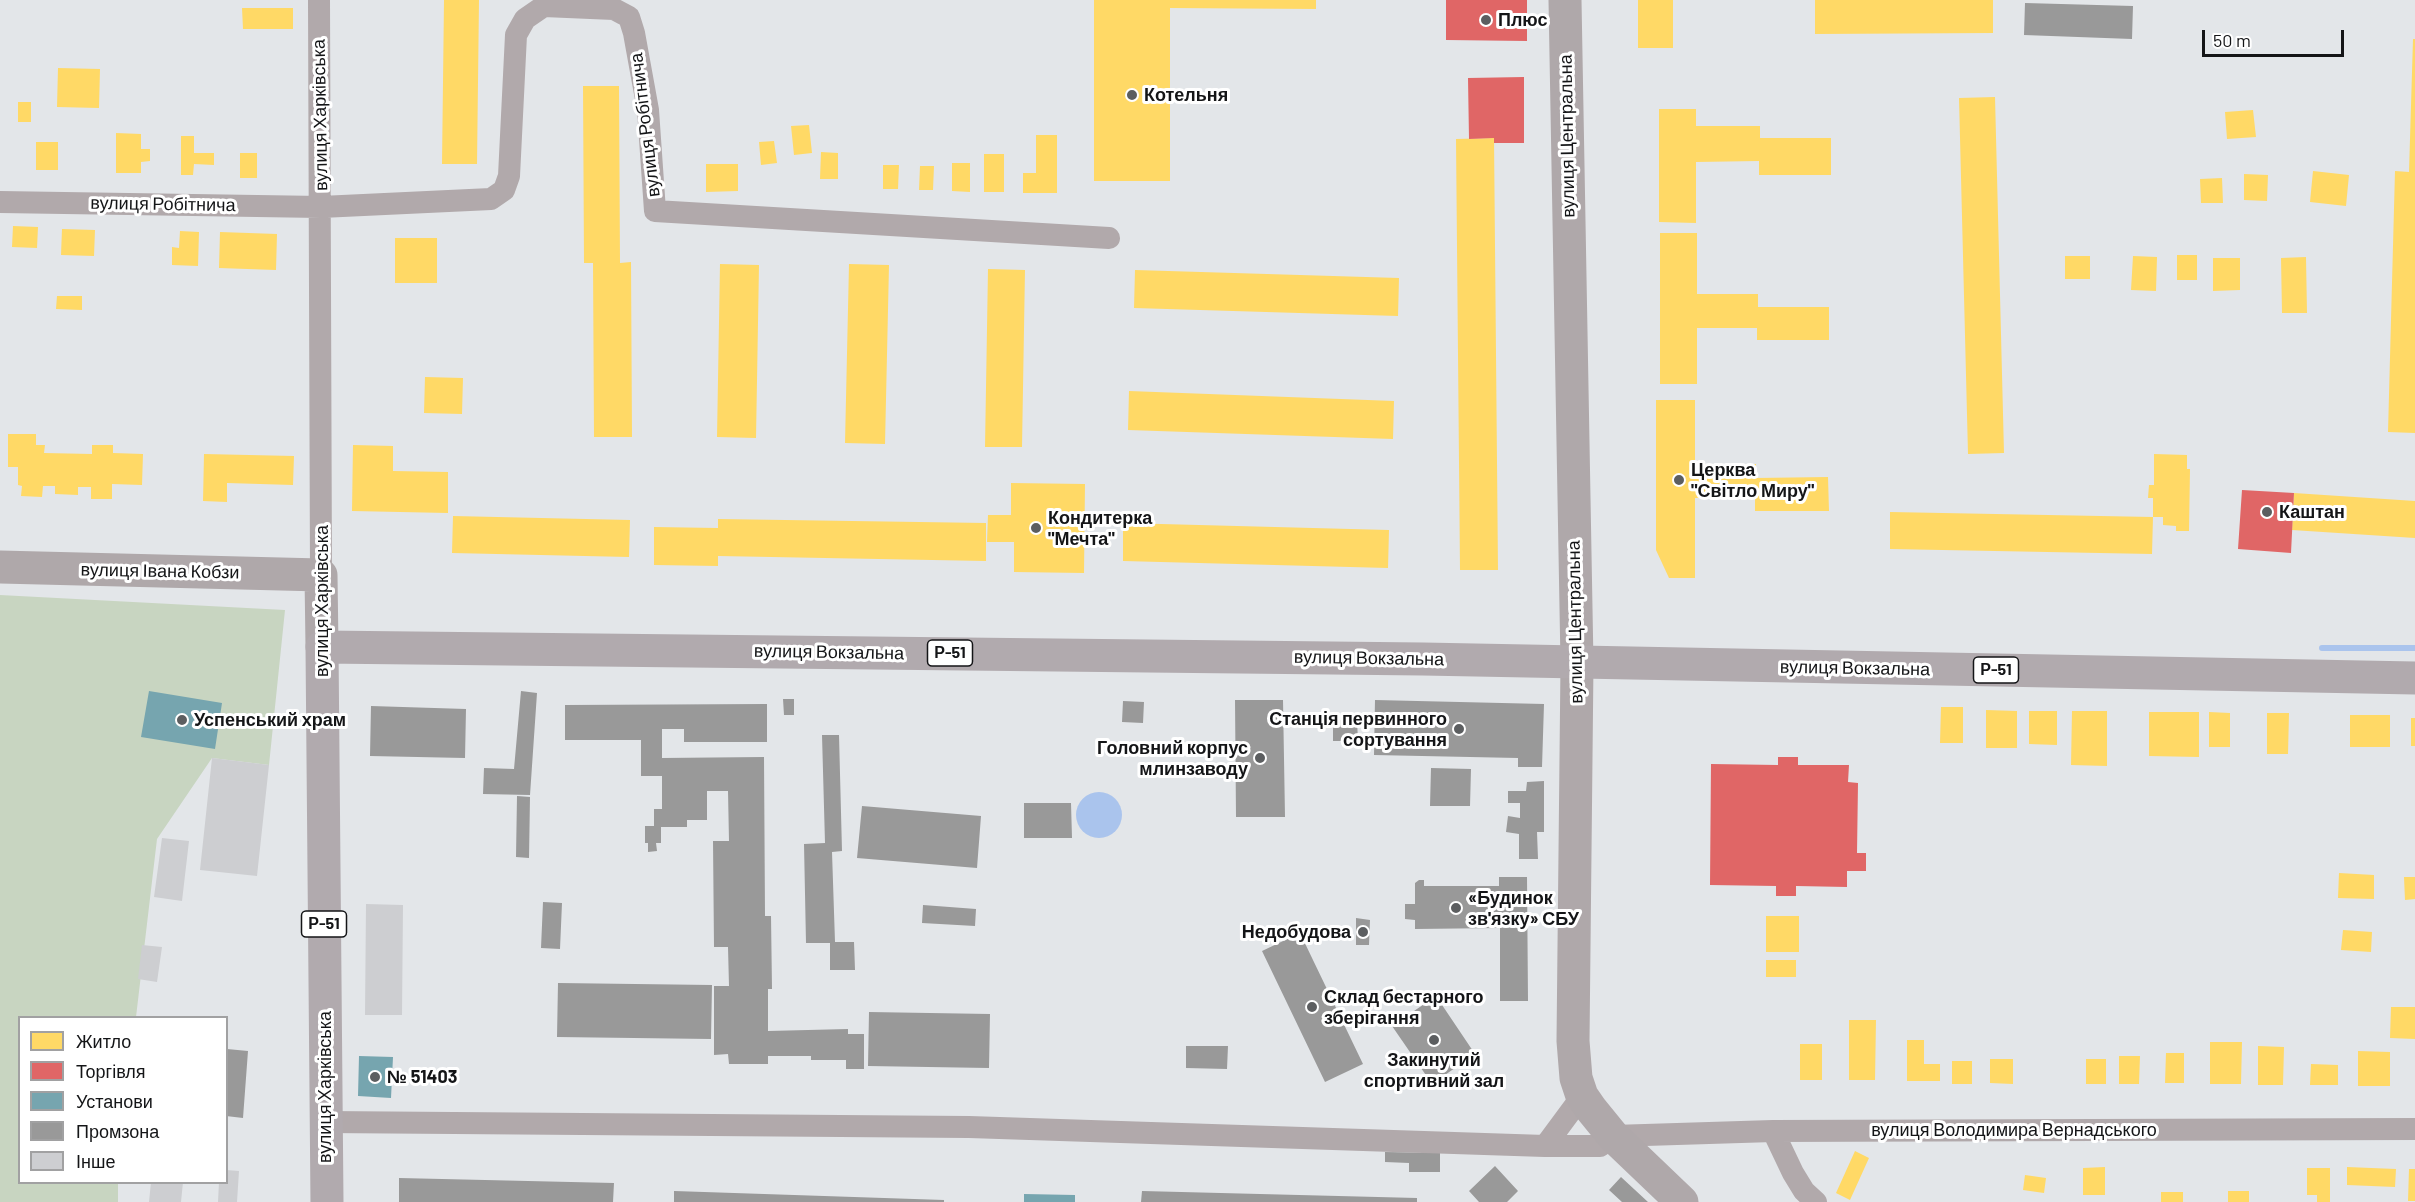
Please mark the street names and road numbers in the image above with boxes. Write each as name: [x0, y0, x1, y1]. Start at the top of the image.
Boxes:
street label: вулиця Харківська: [308, 39, 332, 191]
street label: вулиця Робітнича: [625, 52, 665, 198]
street label: вулиця Центральна: [1555, 54, 1579, 218]
street label: вулиця Робітнича: [90, 192, 236, 216]
street label: вулиця Харківська: [311, 525, 333, 677]
street label: вулиця Центральна: [1563, 540, 1587, 704]
street label: вулиця Івана Кобзи: [81, 559, 239, 583]
street label: вулиця Вокзальна: [754, 640, 904, 664]
road number: Р-51: [928, 640, 972, 666]
street label: вулиця Вокзальна: [1294, 646, 1444, 670]
street label: вулиця Вокзальна: [1780, 656, 1930, 680]
road number: Р-51: [1974, 657, 2018, 683]
road number: Р-51: [302, 911, 346, 937]
street label: вулиця Харківська: [314, 1011, 336, 1163]
street label: вулиця Володимира Вернадського: [1871, 1119, 2157, 1141]

